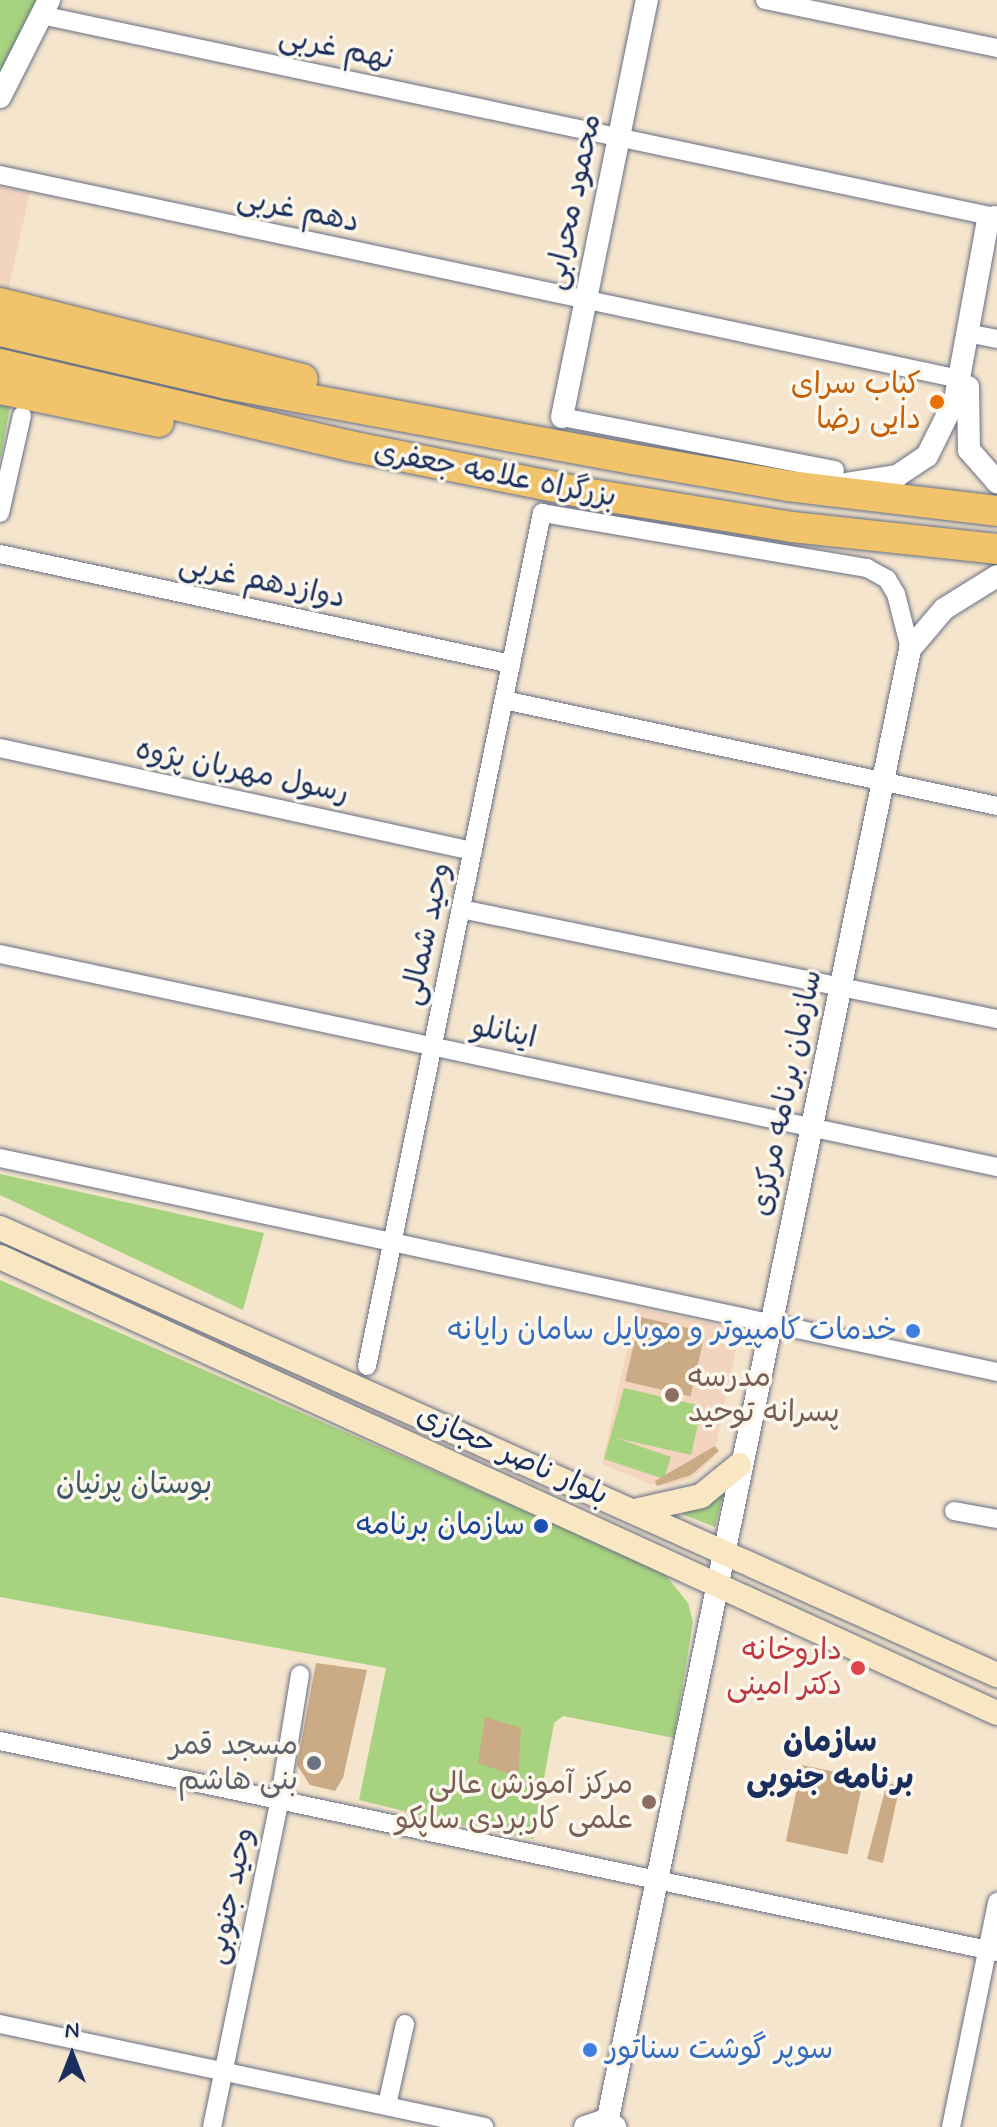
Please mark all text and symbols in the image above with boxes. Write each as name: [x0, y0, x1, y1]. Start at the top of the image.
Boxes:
street label: نهم غربی: [276, 19, 396, 79]
street label: محمود محرابی: [538, 111, 610, 293]
street label: دهم غربی: [234, 181, 362, 241]
place label: کباب سرای دایی رضا: [791, 367, 921, 438]
marker: کباب سرای دایی رضا: [928, 393, 946, 411]
street label: بزرگراه علامه جعفری: [371, 434, 619, 516]
street label: دوازدهم غربی: [176, 547, 348, 617]
street label: رسول مهربان پژوه: [132, 732, 352, 812]
street label: وحید شمالی: [394, 859, 460, 1009]
street label: سازمان برنامه مرکزی: [743, 967, 831, 1219]
street label: اینانلو: [468, 1009, 540, 1057]
place label: خدمات کامپیوتر و موبایل سامان رایانه: [448, 1313, 897, 1349]
marker: خدمات کامپیوتر و موبایل سامان رایانه: [904, 1322, 922, 1340]
place label: مدرسه پسرانه توحید: [688, 1360, 840, 1430]
marker: مدرسه پسرانه توحید: [663, 1386, 681, 1404]
street label: بلوار ناصر حجازی: [411, 1398, 613, 1514]
park label: بوستان پرنیان: [56, 1467, 212, 1503]
place label: سازمان برنامه: [356, 1508, 525, 1544]
marker: سازمان برنامه: [532, 1517, 550, 1535]
place label: داروخانه دکتر امینی: [726, 1633, 842, 1704]
marker: داروخانه دکتر امینی: [849, 1659, 867, 1677]
district label: سازمان برنامه جنوبی: [746, 1724, 914, 1799]
place label: مسجد قمر بنی هاشم: [169, 1728, 298, 1798]
marker: مسجد قمر بنی هاشم: [305, 1754, 323, 1772]
place label: مرکز آموزش عالی علمی کاربردی ساپکو: [395, 1767, 633, 1838]
marker: مرکز آموزش عالی علمی کاربردی ساپکو: [640, 1793, 658, 1811]
street label: وحید جنوبی: [199, 1824, 263, 1968]
north arrow: [32, 2015, 112, 2095]
text: N: [65, 2017, 79, 2045]
place label: سوپر گوشت سناتور: [606, 2032, 833, 2068]
marker: سوپر گوشت سناتور: [581, 2041, 599, 2059]

